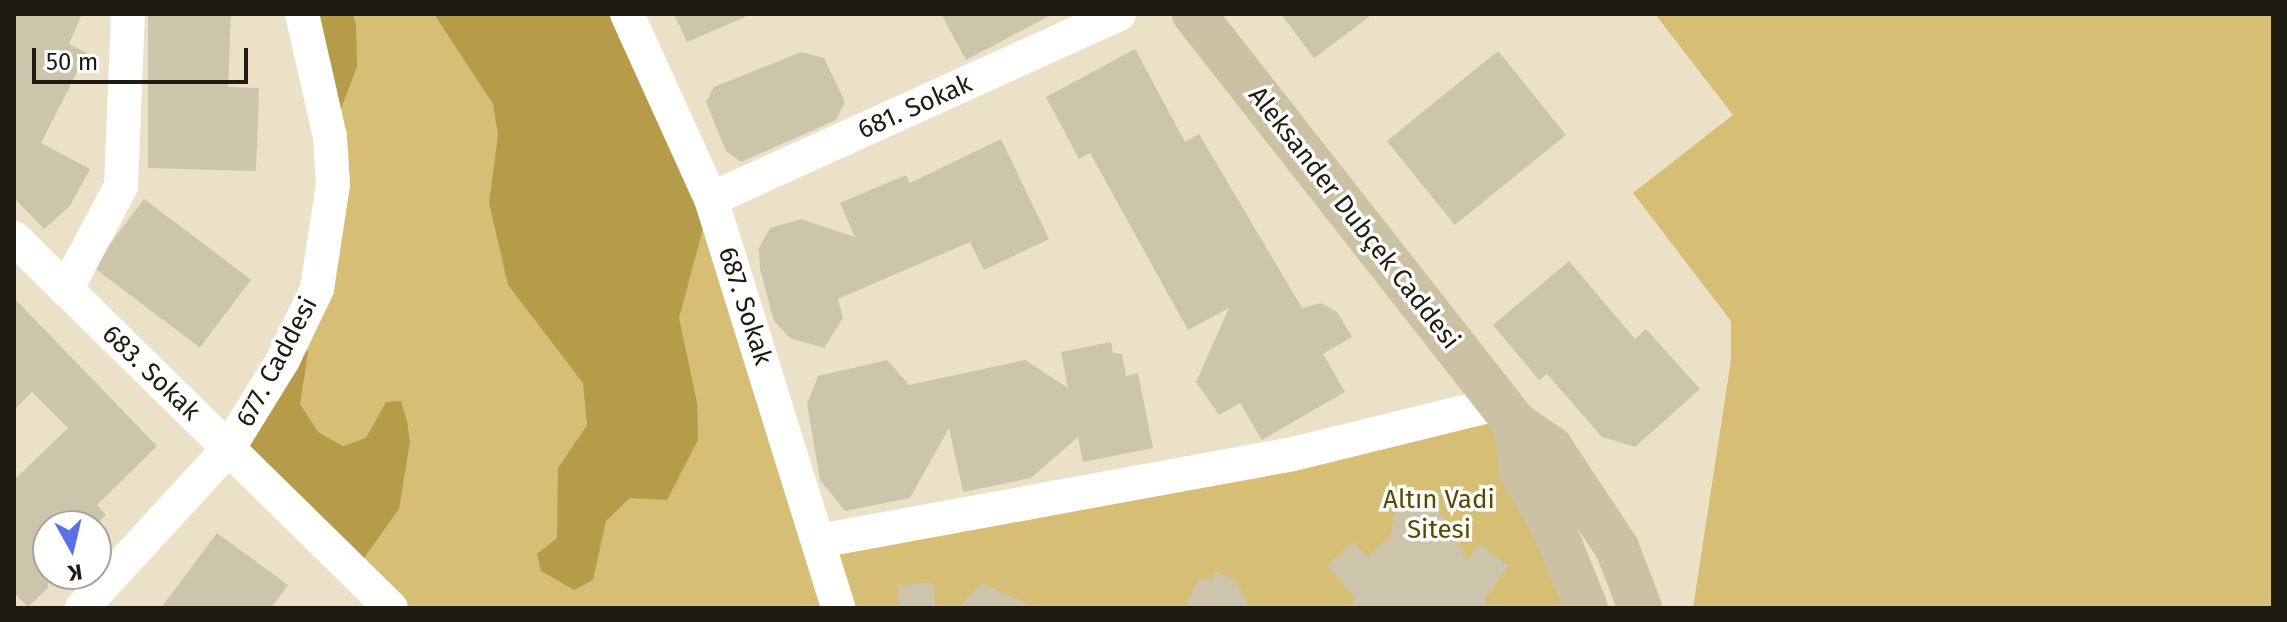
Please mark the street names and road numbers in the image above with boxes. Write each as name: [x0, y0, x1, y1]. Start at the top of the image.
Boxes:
street label: 681. Sokak: [853, 68, 977, 146]
street label: Aleksander Dubçek Caddesi: [1242, 81, 1466, 355]
street label: 687. Sokak: [711, 243, 779, 369]
street label: 677. Caddesi: [230, 292, 324, 432]
street label: 683. Sokak: [96, 319, 206, 427]

